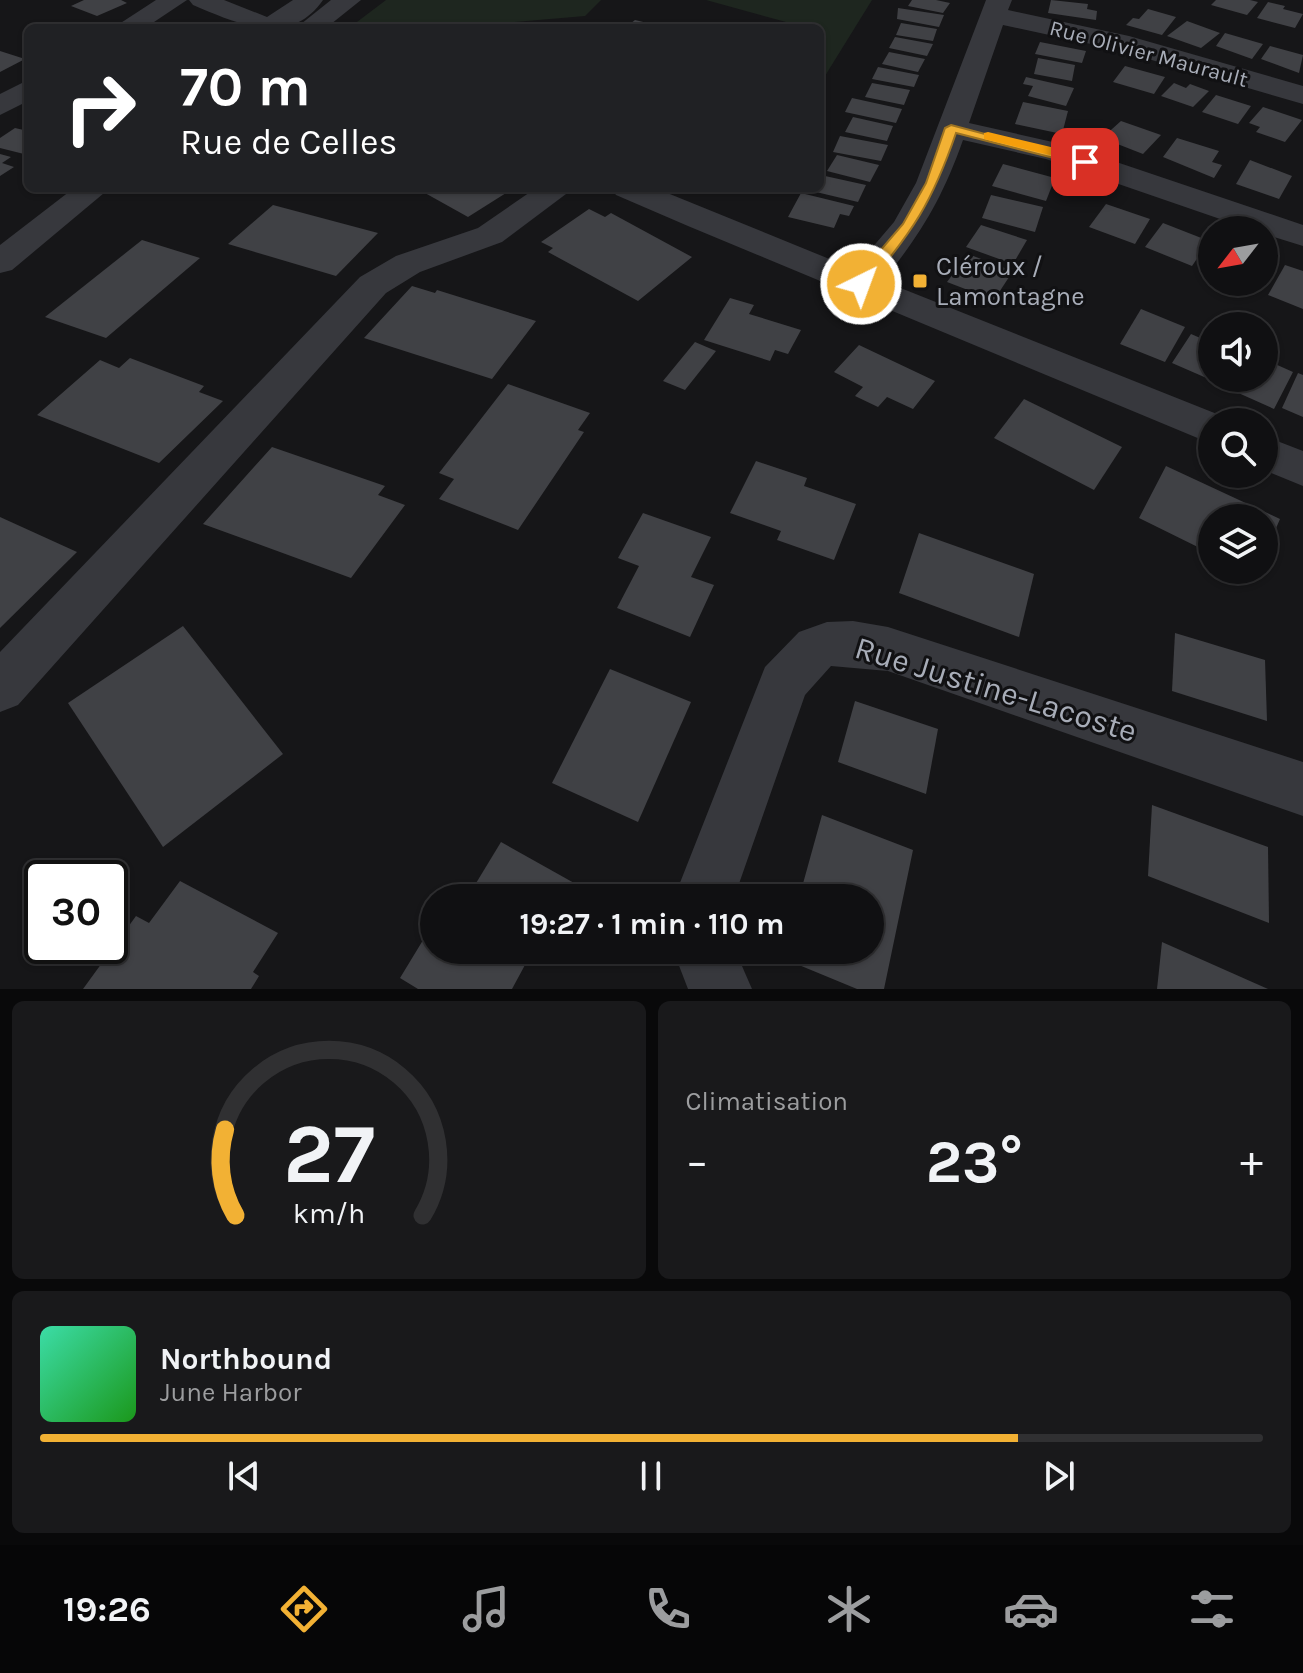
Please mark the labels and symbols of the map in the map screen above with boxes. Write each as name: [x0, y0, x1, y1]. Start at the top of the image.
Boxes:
street label: Rue Olivier Maurault: [1047, 15, 1251, 93]
pin: [1051, 128, 1119, 196]
north arrow: [1198, 216, 1278, 296]
position arrow: [819, 242, 903, 326]
place label: Cléroux / Lamontagne: [936, 251, 1085, 312]
marker: Cléroux / Lamontagne: [911, 272, 929, 290]
street label: Rue Justine-Lacoste: [851, 629, 1141, 750]
speed limit sign: 30: [24, 860, 128, 964]

